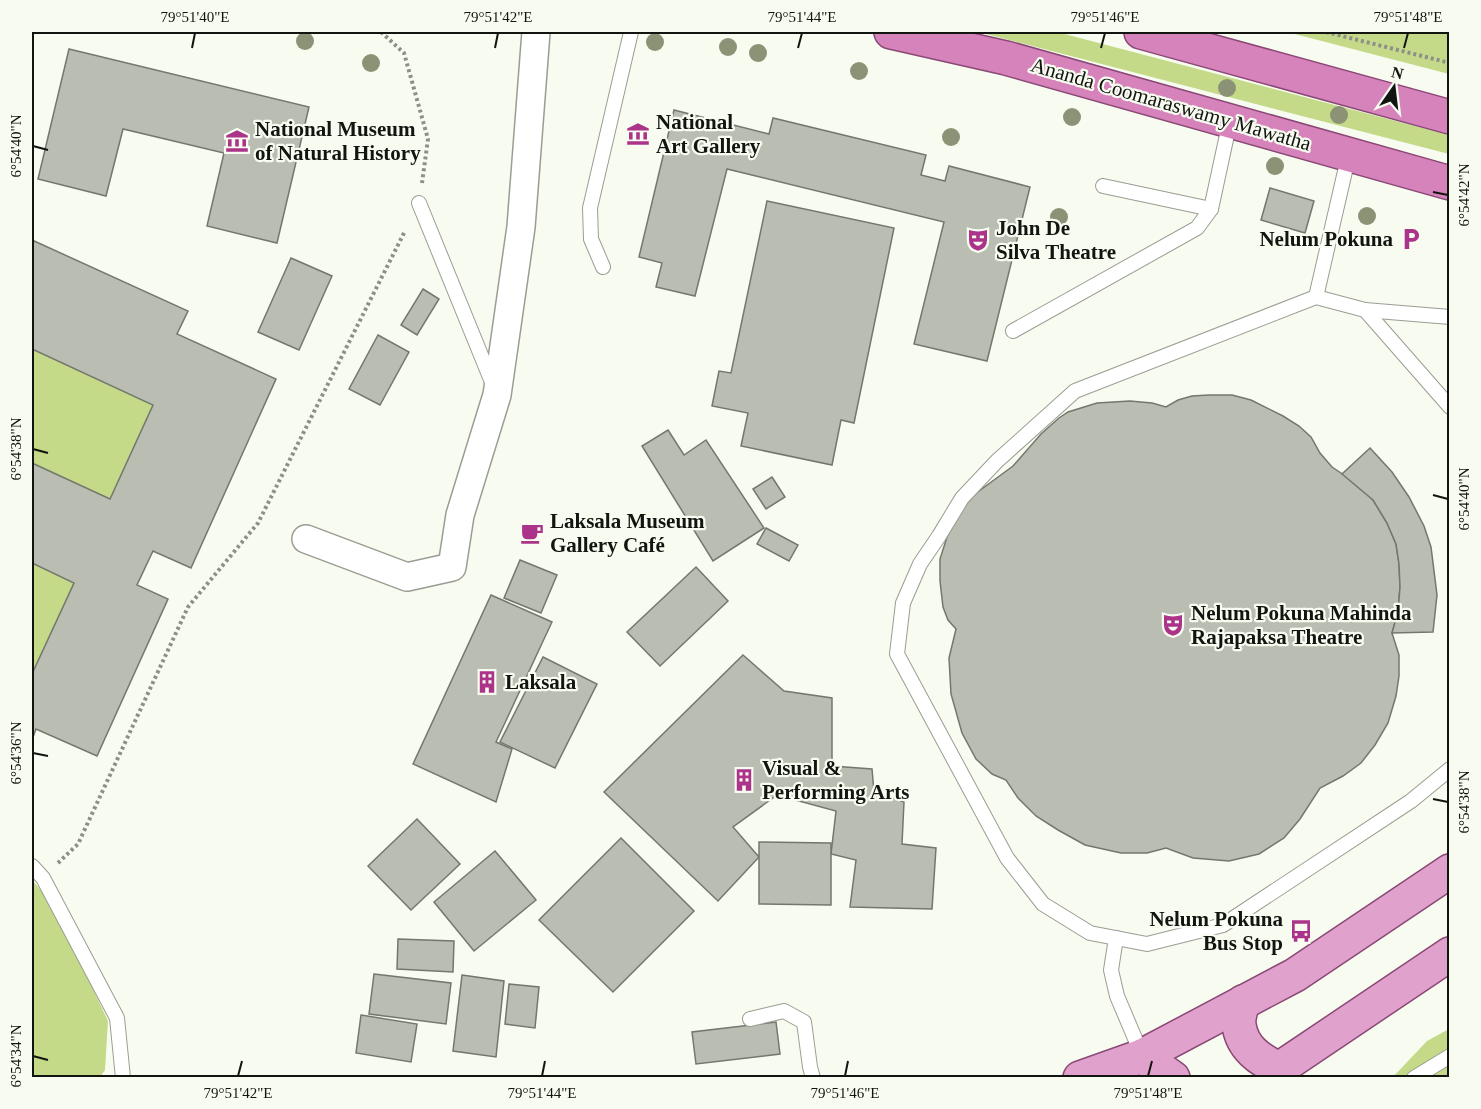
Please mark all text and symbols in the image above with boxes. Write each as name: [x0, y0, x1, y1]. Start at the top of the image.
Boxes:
text: 79°51'40"E: [161, 9, 230, 25]
text: 79°51'42"E: [464, 9, 533, 25]
text: 79°51'44"E: [768, 9, 837, 25]
text: 79°51'46"E: [1071, 9, 1140, 25]
text: 79°51'48"E: [1374, 9, 1443, 25]
street label: Ananda Coomaraswamy Mawatha: [1028, 52, 1315, 156]
north arrow: [1364, 57, 1424, 117]
text: N: [1390, 63, 1406, 83]
place label: National Art Gallery: [656, 110, 761, 158]
text: 6°54'40"N: [8, 114, 24, 178]
place label: National Museum of Natural History: [255, 117, 421, 165]
museum icon: National Art Gallery: [625, 121, 651, 147]
museum icon: National Museum of Natural History: [224, 128, 250, 154]
text: 6°54'42"N: [1456, 163, 1472, 227]
place label: John De Silva Theatre: [996, 216, 1116, 264]
parking icon: Nelum Pokuna: [1398, 226, 1424, 252]
theatre icon: John De Silva Theatre: [965, 227, 991, 253]
place label: Nelum Pokuna: [1259, 227, 1393, 251]
text: 6°54'38"N: [8, 417, 24, 481]
text: 6°54'40"N: [1456, 467, 1472, 531]
place label: Laksala Museum Gallery Café: [550, 509, 705, 557]
cafe icon: Laksala Museum Gallery Café: [519, 520, 545, 546]
place label: Nelum Pokuna Mahinda Rajapaksa Theatre: [1191, 601, 1412, 649]
theatre icon: Nelum Pokuna Mahinda Rajapaksa Theatre: [1160, 612, 1186, 638]
building icon: Laksala: [474, 669, 500, 695]
place label: Laksala: [505, 670, 577, 694]
text: 6°54'36"N: [8, 721, 24, 785]
place label: Visual & Performing Arts: [762, 756, 910, 804]
building icon: Visual & Performing Arts: [731, 767, 757, 793]
text: 6°54'38"N: [1456, 770, 1472, 834]
place label: Nelum Pokuna Bus Stop: [1149, 907, 1283, 955]
bus stop icon: Nelum Pokuna Bus Stop: [1288, 918, 1314, 944]
text: 6°54'34"N: [8, 1024, 24, 1088]
text: 79°51'42"E: [204, 1085, 273, 1101]
text: 79°51'44"E: [508, 1085, 577, 1101]
text: 79°51'46"E: [811, 1085, 880, 1101]
text: 79°51'48"E: [1114, 1085, 1183, 1101]

